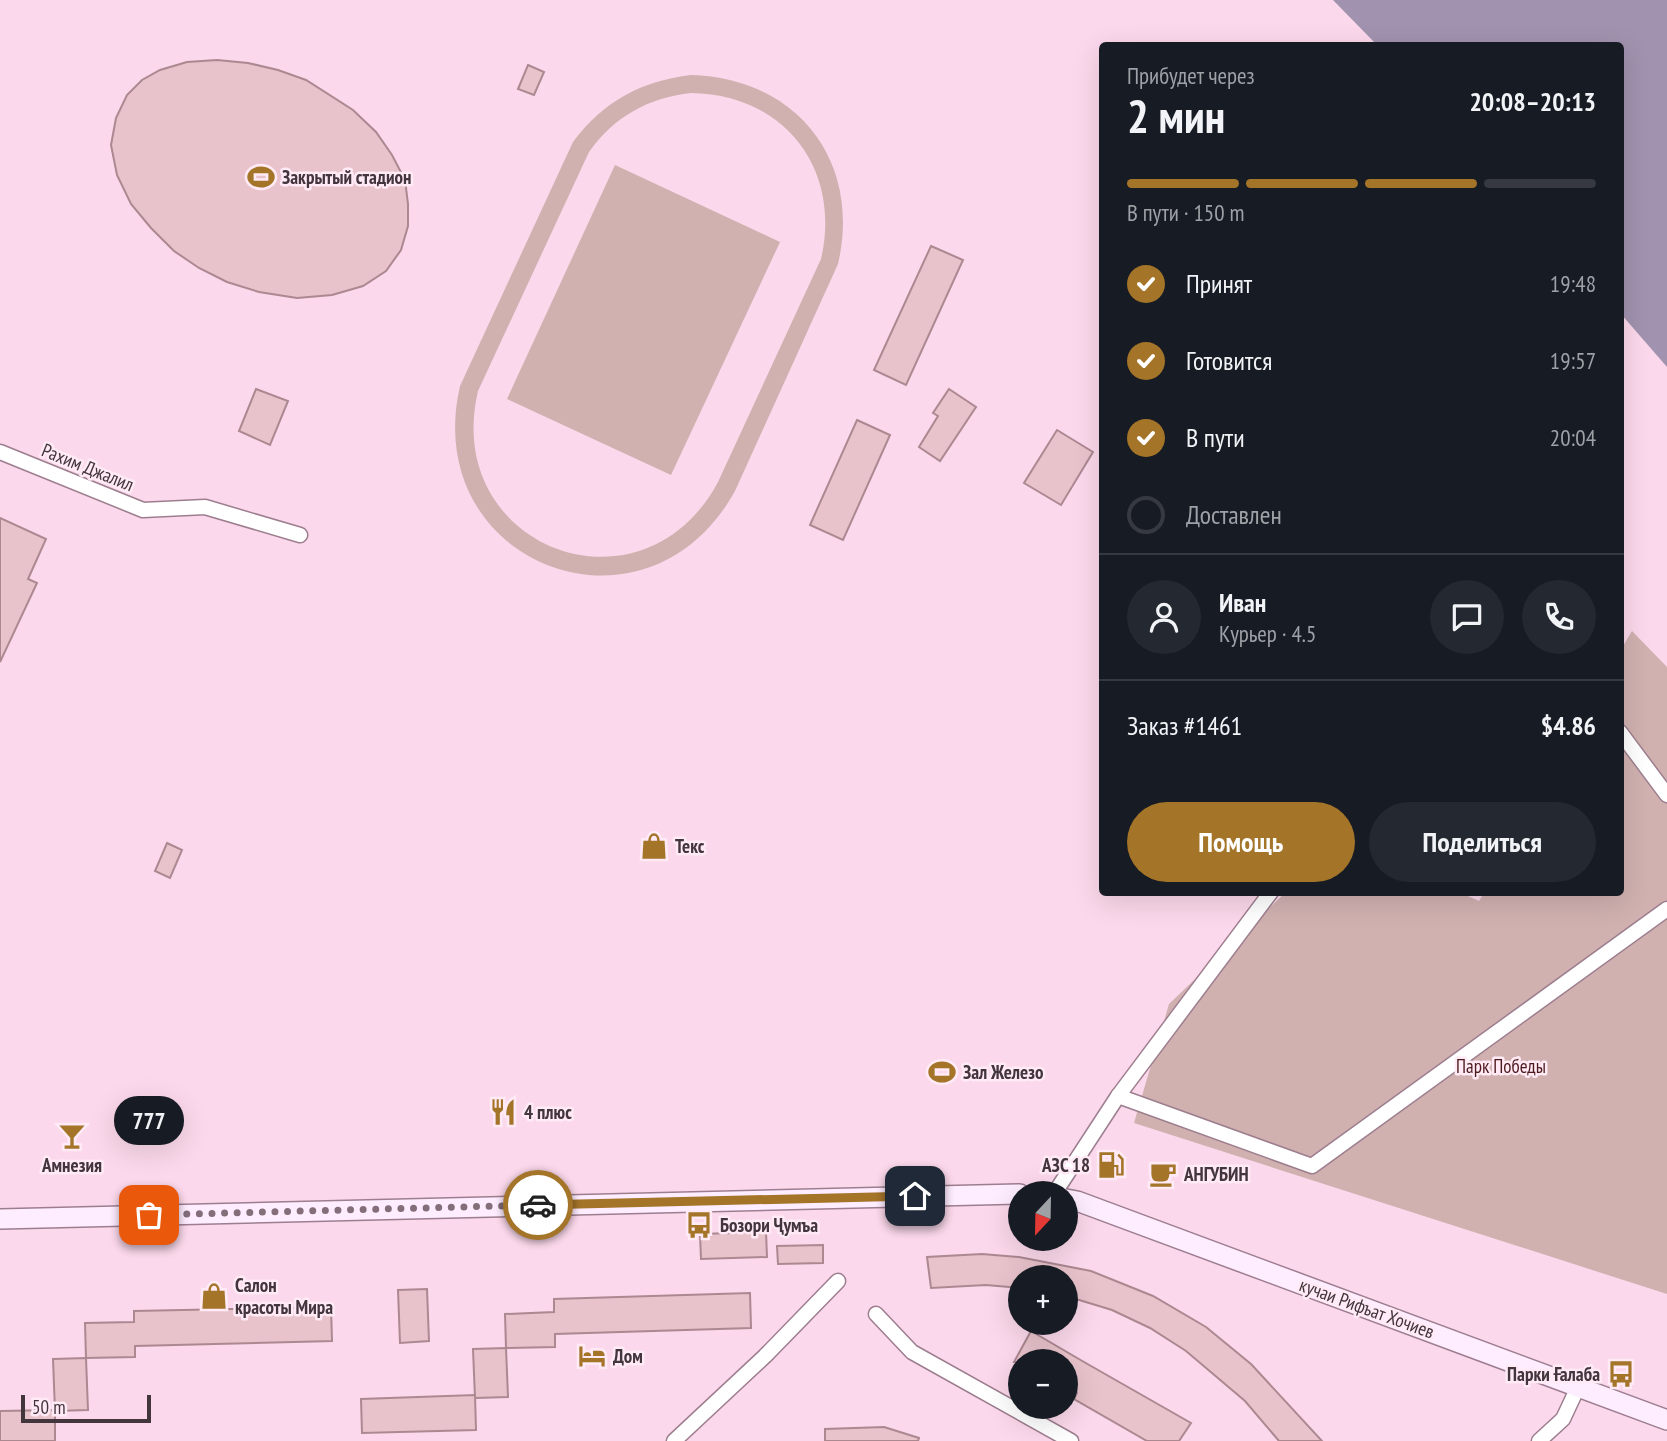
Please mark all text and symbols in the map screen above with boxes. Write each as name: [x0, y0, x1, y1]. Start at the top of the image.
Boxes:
text: Прибудет через: [1127, 61, 1255, 90]
text: 20:08–20:13: [1469, 85, 1596, 118]
text: 2 мин: [1127, 86, 1225, 146]
sports icon: Закрытый стадион: [246, 162, 276, 192]
place label: Закрытый стадион: [282, 165, 411, 189]
text: В пути · 150 m: [1127, 198, 1244, 227]
icon: check: [1127, 265, 1165, 303]
text: Принят: [1186, 267, 1252, 300]
text: 19:48: [1550, 269, 1596, 298]
icon: check: [1127, 342, 1165, 380]
text: Готовится: [1186, 344, 1272, 377]
text: 19:57: [1550, 346, 1596, 375]
icon: check: [1127, 419, 1165, 457]
text: В пути: [1186, 421, 1245, 454]
text: 20:04: [1550, 423, 1596, 452]
street label: Рахим Джалил: [38, 438, 138, 496]
text: Доставлен: [1186, 498, 1282, 531]
button: person: [1127, 580, 1201, 654]
button: chat: [1430, 580, 1504, 654]
button: phone: [1522, 580, 1596, 654]
text: Иван: [1219, 586, 1266, 619]
text: Курьер · 4.5: [1219, 619, 1316, 648]
text: Заказ #1461: [1127, 709, 1242, 742]
text: $4.86: [1541, 709, 1596, 742]
button: Помощь: [1127, 802, 1355, 882]
button: Поделиться: [1369, 802, 1596, 882]
shop icon: Текс: [639, 831, 669, 861]
place label: Текс: [675, 834, 705, 858]
park label: Парк Победы: [1456, 1054, 1546, 1078]
sports icon: Зал Железо: [927, 1057, 957, 1087]
place label: Зал Железо: [963, 1060, 1043, 1084]
callout: 777: [114, 1096, 184, 1145]
restaurant icon: 4 плюс: [488, 1097, 518, 1127]
place label: 4 плюс: [524, 1100, 572, 1124]
text: 777: [133, 1106, 165, 1135]
bar icon: Амнезия: [57, 1121, 87, 1151]
fuel station icon: АЗС 18: [1096, 1150, 1126, 1180]
place label: Амнезия: [41, 1153, 102, 1177]
place label: АЗС 18: [1041, 1153, 1090, 1177]
cafe icon: АНГУБИН: [1148, 1159, 1178, 1189]
place label: АНГУБИН: [1183, 1162, 1249, 1186]
pin: [885, 1166, 945, 1226]
courier: [503, 1170, 573, 1240]
icon: home: [896, 1177, 934, 1215]
north arrow: [1008, 1181, 1078, 1251]
map controls: [1008, 1181, 1078, 1419]
pin: [119, 1185, 179, 1245]
icon: car: [519, 1186, 557, 1224]
icon: bag: [130, 1196, 168, 1234]
bus stop icon: Бозори Ҷумъа: [684, 1210, 714, 1240]
place label: Бозори Ҷумъа: [720, 1213, 818, 1237]
button: +: [1008, 1265, 1078, 1335]
street label: кучаи Рифъат Хочиев: [1296, 1272, 1438, 1344]
place label: Салон красоты Мира: [235, 1273, 333, 1319]
shop icon: Салон красоты Мира: [199, 1281, 229, 1311]
hotel icon: Дом: [577, 1341, 607, 1371]
place label: Дом: [613, 1344, 643, 1368]
button: −: [1008, 1349, 1078, 1419]
bus stop icon: Парки Ғалаба: [1606, 1359, 1636, 1389]
place label: Парки Ғалаба: [1507, 1362, 1600, 1386]
scale bar: [21, 1392, 150, 1424]
text: 50 m: [32, 1395, 66, 1419]

